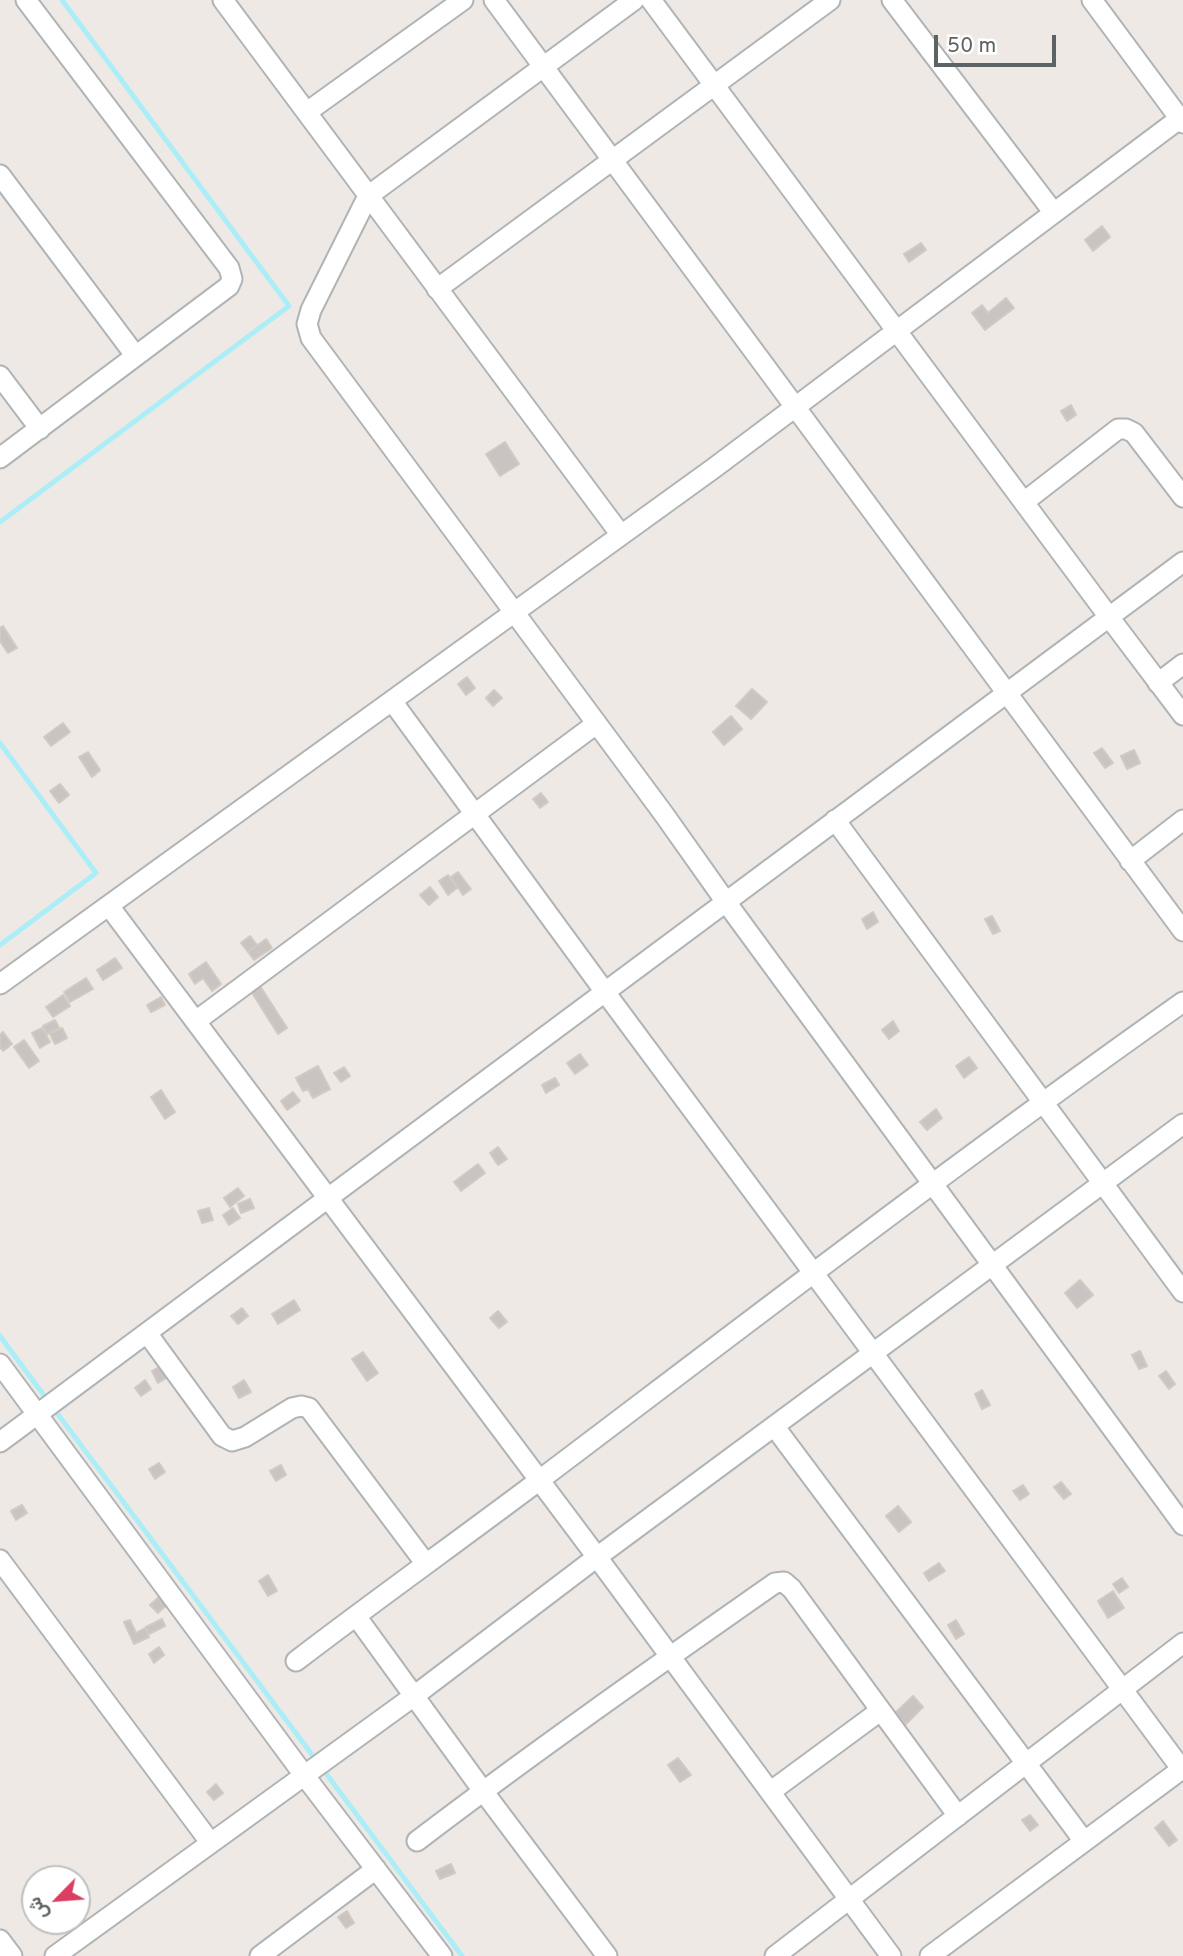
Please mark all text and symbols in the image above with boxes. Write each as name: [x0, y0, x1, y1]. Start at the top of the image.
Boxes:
scale bar: [938, 21, 1060, 65]
text: 50 m: [947, 33, 996, 60]
north arrow: [21, 1865, 91, 1935]
text: ش: [23, 1893, 54, 1923]

